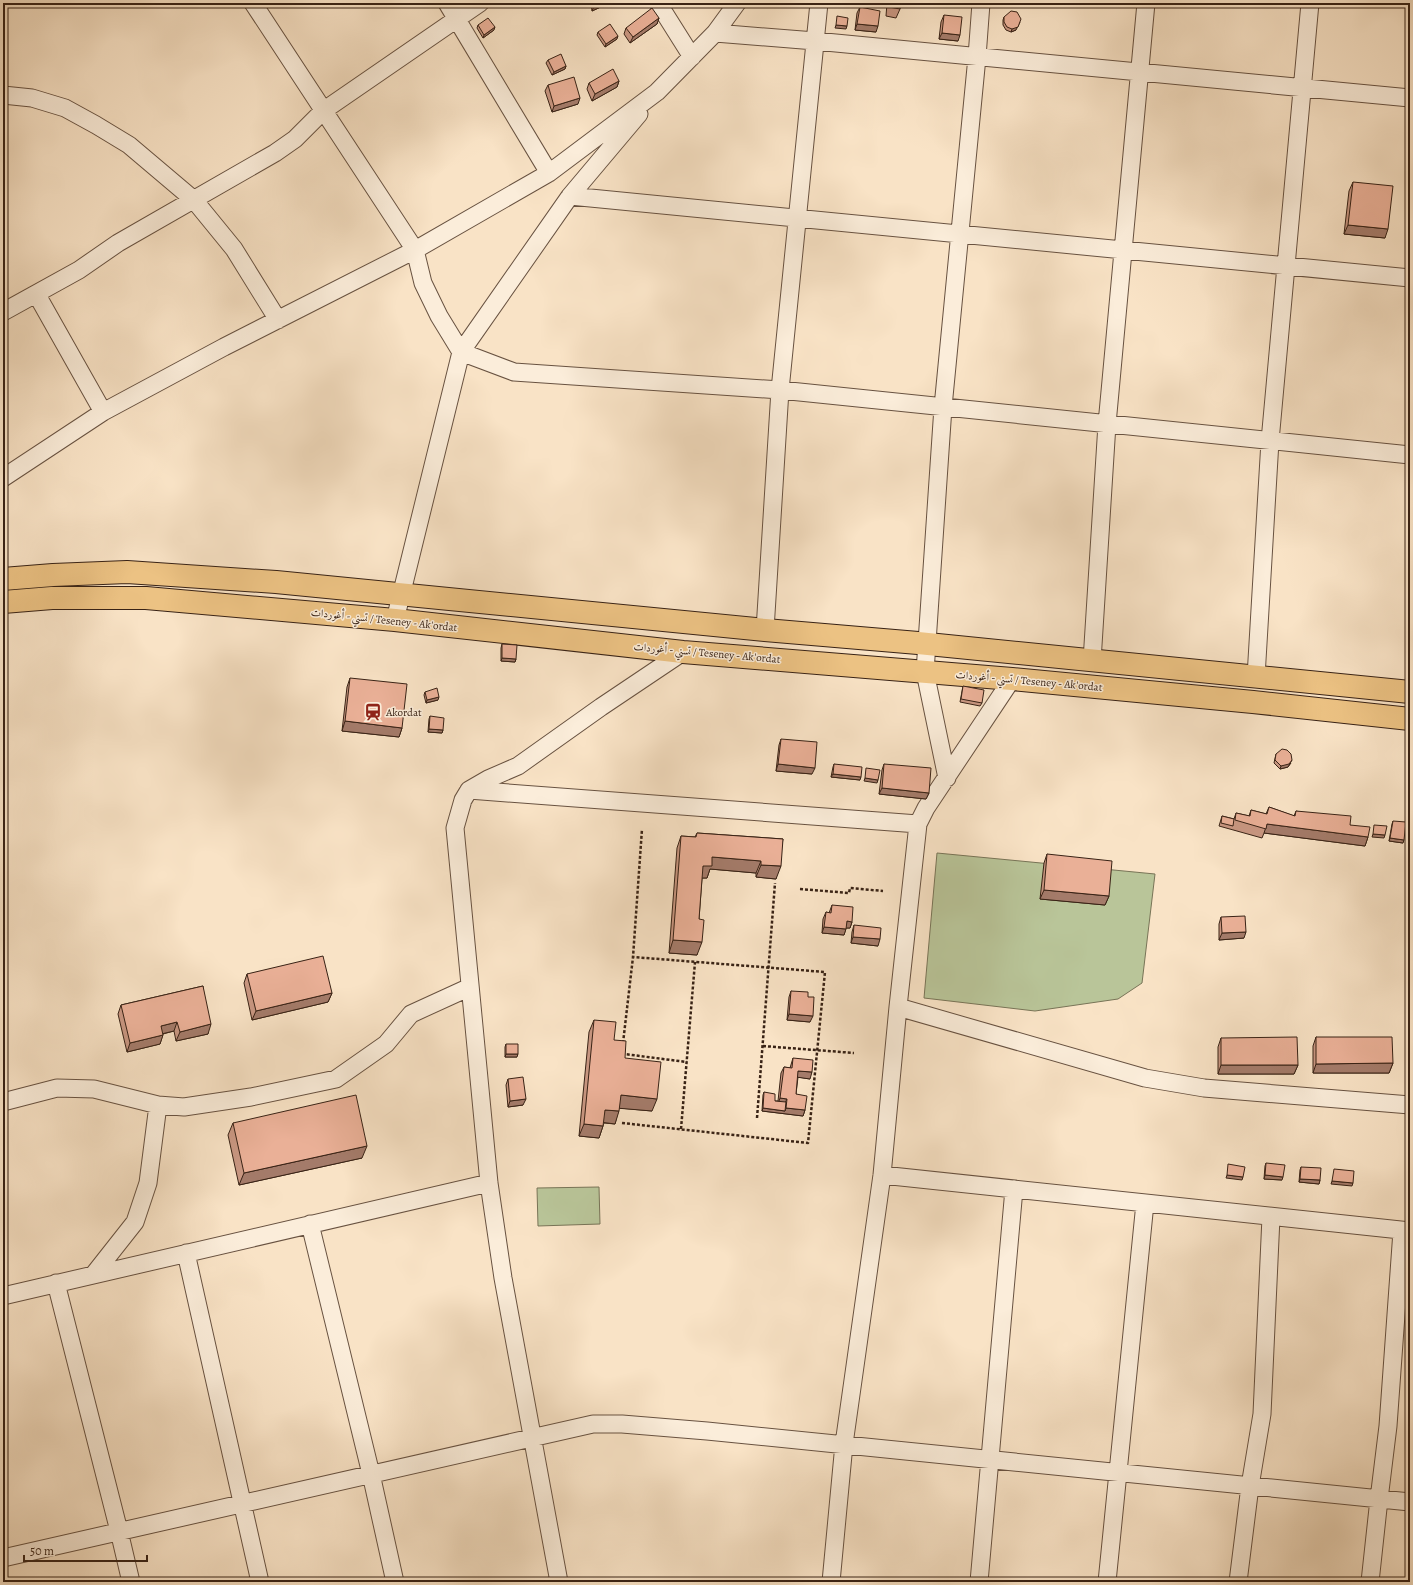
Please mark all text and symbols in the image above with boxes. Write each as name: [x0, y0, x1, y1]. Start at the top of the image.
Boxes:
street label: تسني - أغوردات / Teseney - Ak'ordat: [310, 604, 458, 638]
street label: تسني - أغوردات / Teseney - Ak'ordat: [633, 638, 781, 670]
street label: تسني - أغوردات / Teseney - Ak'ordat: [955, 666, 1103, 698]
station icon: Akordat: [363, 702, 383, 722]
place label: Akordat: [385, 705, 422, 720]
scale bar: [24, 1537, 147, 1563]
text: 50 m: [30, 1543, 54, 1559]

